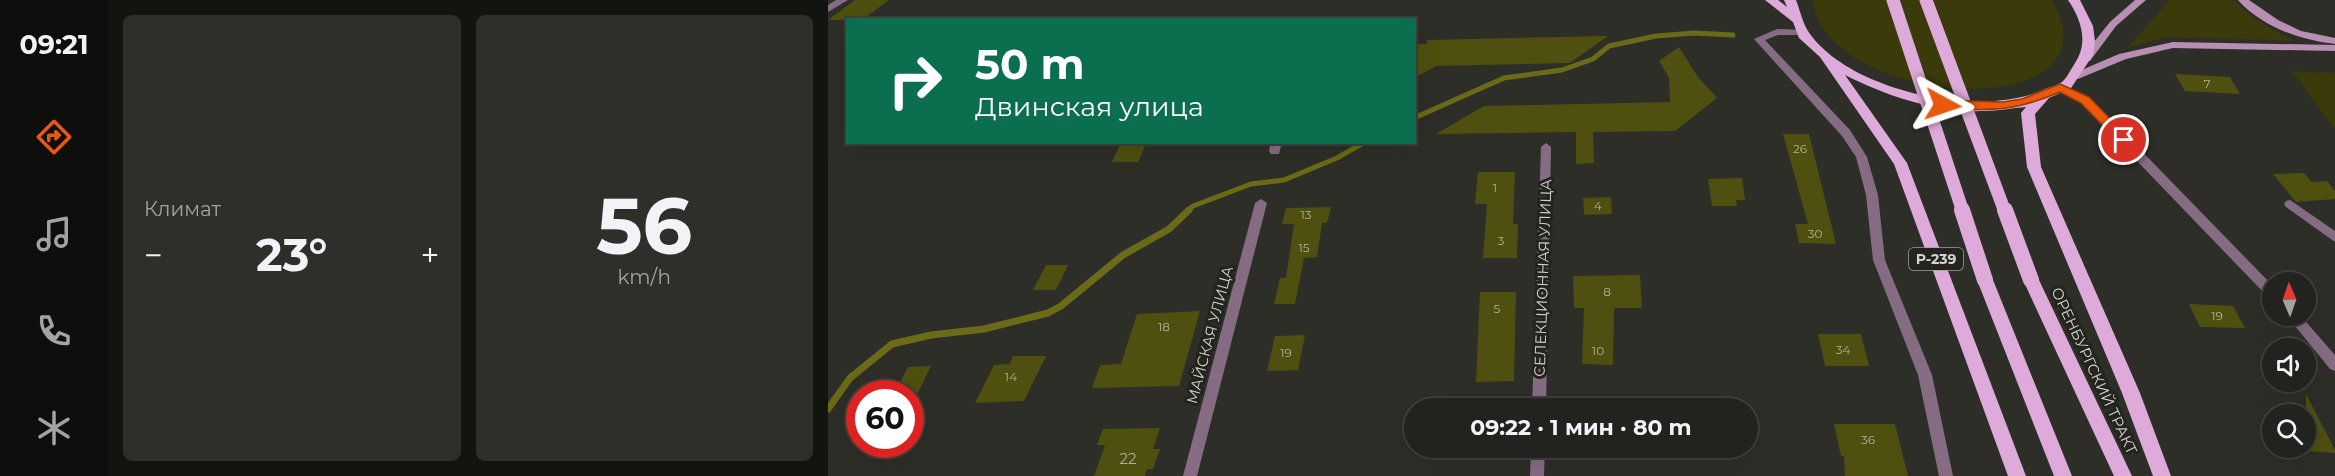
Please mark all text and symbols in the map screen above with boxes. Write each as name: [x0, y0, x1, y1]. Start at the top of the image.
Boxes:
text: 09:21: [19, 28, 89, 61]
text: 50 m: [975, 38, 1084, 90]
icon: right: [876, 42, 954, 120]
position arrow: [1911, 73, 1975, 137]
house number: 7: [2203, 76, 2211, 91]
text: Двинская улица: [975, 90, 1204, 123]
pin: [2098, 114, 2149, 165]
icon: directions: [33, 116, 75, 158]
icon: arrive: [2107, 123, 2140, 156]
house number: 26: [1793, 141, 1807, 156]
text: 56: [596, 178, 692, 274]
street label: СЕЛЕКЦИОННАЯ УЛИЦА: [1530, 179, 1555, 377]
house number: 1: [1493, 180, 1497, 195]
text: Климат: [144, 197, 221, 221]
house number: 4: [1594, 198, 1602, 213]
house number: 13: [1300, 207, 1312, 222]
icon: music: [33, 213, 75, 255]
house number: 30: [1808, 226, 1822, 241]
text: 23°: [256, 227, 327, 282]
house number: 3: [1498, 233, 1505, 248]
text: −: [144, 235, 163, 275]
text: +: [421, 235, 439, 275]
house number: 15: [1298, 240, 1310, 255]
road number: Р-239: [1909, 248, 1963, 270]
street label: МАЙСКАЯ УЛИЦА: [1182, 264, 1237, 406]
text: km/h: [618, 265, 671, 289]
north arrow: [2262, 272, 2316, 326]
map controls: [2262, 272, 2316, 458]
house number: 8: [1603, 284, 1611, 299]
street label: ОРЕНБУРГСКИЙ ТРАКТ: [2047, 284, 2142, 457]
house number: 5: [1494, 301, 1501, 316]
house number: 19: [2211, 308, 2223, 323]
icon: phone: [33, 310, 75, 352]
house number: 18: [1158, 319, 1170, 334]
button: sound: [2262, 338, 2316, 392]
house number: 34: [1836, 342, 1850, 357]
house number: 10: [1592, 343, 1604, 358]
house number: 19: [1280, 345, 1292, 360]
house number: 14: [1005, 369, 1017, 384]
speed limit sign: 60: [846, 380, 924, 458]
button: search: [2262, 404, 2316, 458]
icon: climate: [33, 407, 75, 449]
text: 09:22 · 1 мин · 80 m: [1470, 414, 1692, 441]
house number: 36: [1861, 432, 1875, 447]
house number: 22: [1119, 449, 1137, 468]

